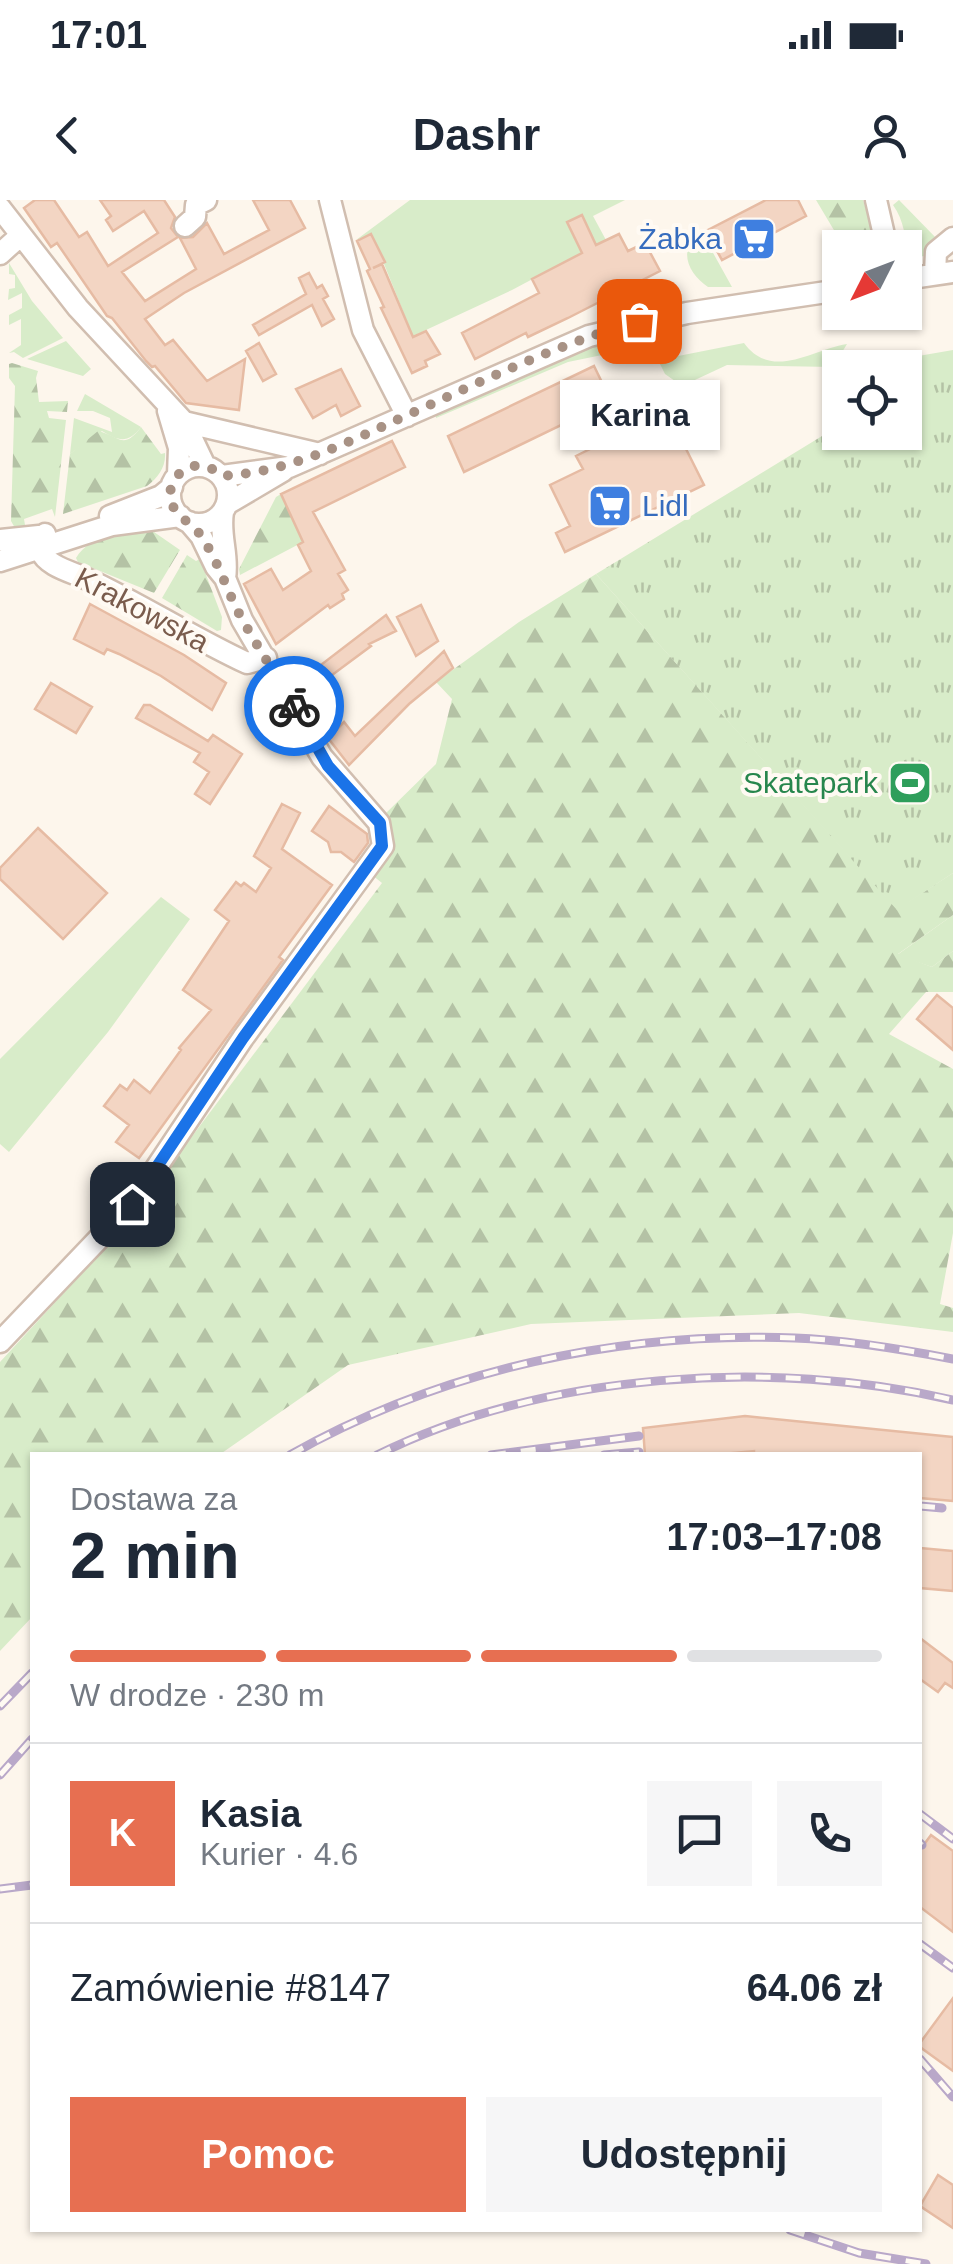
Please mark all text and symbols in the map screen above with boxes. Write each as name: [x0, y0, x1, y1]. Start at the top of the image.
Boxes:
text: 17:01: [50, 14, 147, 56]
icon: back: [40, 108, 95, 163]
icon: person: [858, 108, 913, 163]
text: Dashr: [413, 109, 540, 160]
supermarket icon: Żabka: [731, 216, 777, 262]
place label: Żabka: [639, 222, 722, 255]
north arrow: [822, 230, 922, 330]
map controls: [822, 230, 922, 450]
pin: [597, 279, 682, 364]
icon: bag: [612, 294, 667, 349]
button: locate: [822, 350, 922, 450]
callout: Karina: [559, 381, 719, 451]
text: Karina: [590, 397, 690, 433]
supermarket icon: Lidl: [587, 483, 633, 529]
place label: Lidl: [642, 489, 689, 522]
street label: Krakowska: [70, 561, 215, 659]
courier: [244, 656, 344, 756]
icon: bike: [267, 679, 322, 734]
sports icon: Skatepark: [887, 760, 933, 806]
place label: Skatepark: [743, 766, 879, 799]
pin: [90, 1162, 175, 1247]
icon: home: [105, 1177, 160, 1232]
text: Dostawa za: [70, 1481, 237, 1517]
text: 17:03–17:08: [666, 1516, 882, 1558]
text: 2 min: [70, 1519, 240, 1592]
text: W drodze · 230 m: [70, 1677, 324, 1713]
button: chat: [647, 1781, 752, 1886]
button: phone: [777, 1781, 882, 1886]
text: Kasia: [200, 1793, 301, 1835]
text: K: [109, 1812, 136, 1854]
text: Kurier · 4.6: [200, 1836, 358, 1872]
text: Zamówienie #8147: [70, 1967, 391, 2009]
text: 64.06 zł: [747, 1967, 882, 2009]
button: Pomoc: [70, 2097, 466, 2212]
button: Udostępnij: [486, 2097, 882, 2212]

